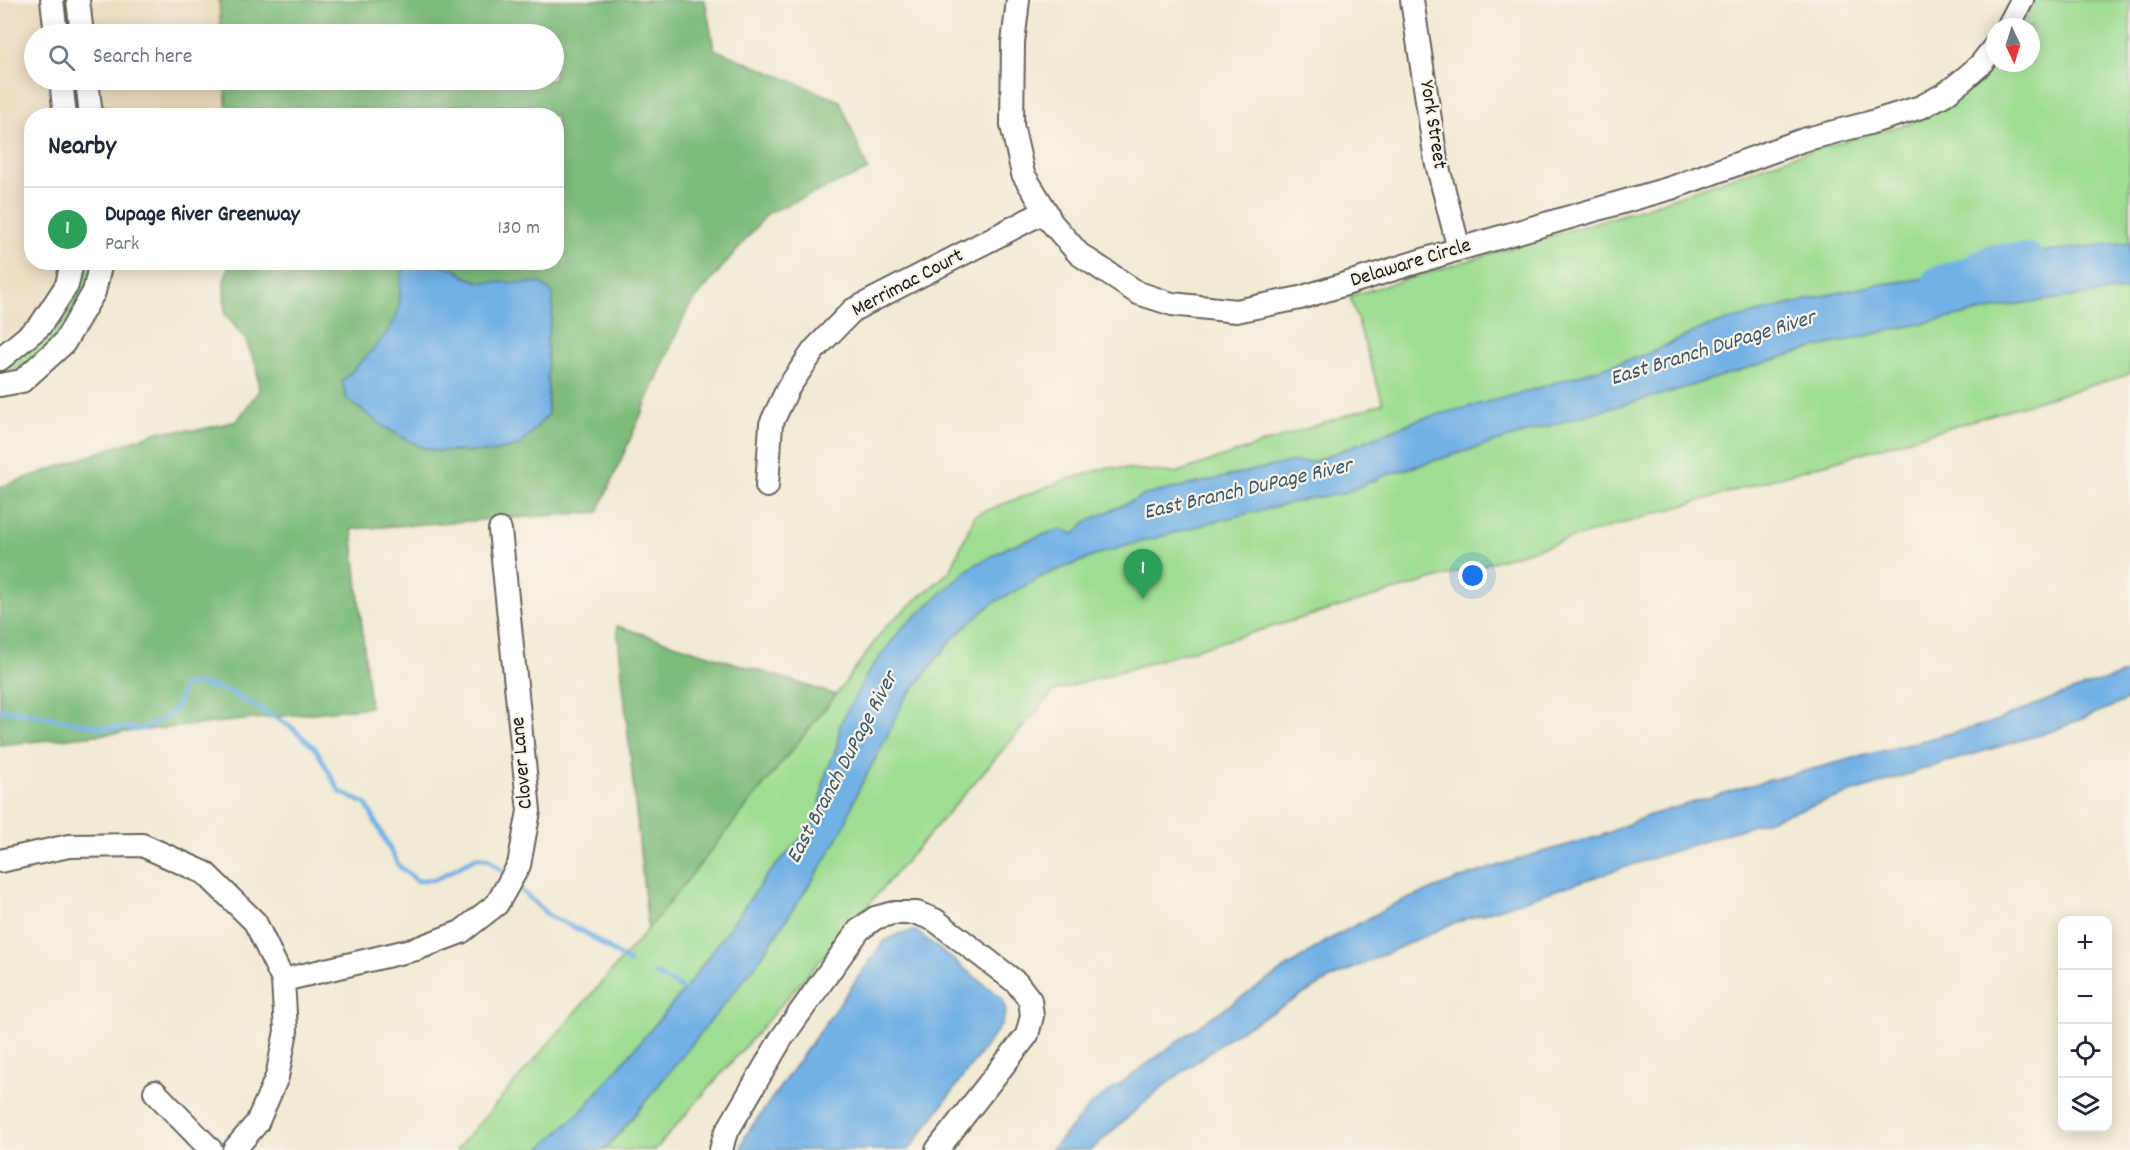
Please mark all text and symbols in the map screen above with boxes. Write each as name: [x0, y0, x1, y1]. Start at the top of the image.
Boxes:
north arrow: [1986, 18, 2040, 72]
search box: [24, 24, 564, 90]
icon: search: [45, 41, 78, 74]
text: Search here: [93, 42, 192, 73]
street label: York Street: [1410, 79, 1454, 172]
text: Nearby: [48, 129, 116, 166]
text: Dupage River Greenway: [105, 200, 300, 231]
text: 1: [65, 215, 70, 243]
text: 130 m: [498, 215, 540, 243]
text: Park: [105, 231, 139, 259]
street label: Delaware Circle: [1347, 231, 1475, 297]
street label: Merrimac Court: [847, 242, 969, 326]
water label: East Branch DuPage River: [1607, 302, 1822, 395]
water label: East Branch DuPage River: [1141, 450, 1358, 529]
pin: 1: [1124, 550, 1162, 599]
your location: [1458, 561, 1487, 590]
water label: East Branch DuPage River: [779, 664, 908, 869]
street label: Clover Lane: [504, 716, 542, 810]
map controls: [2058, 916, 2112, 1132]
button: +: [2058, 916, 2112, 970]
button: −: [2058, 970, 2112, 1024]
button: locate: [2058, 1024, 2112, 1078]
button: layers: [2058, 1078, 2112, 1132]

